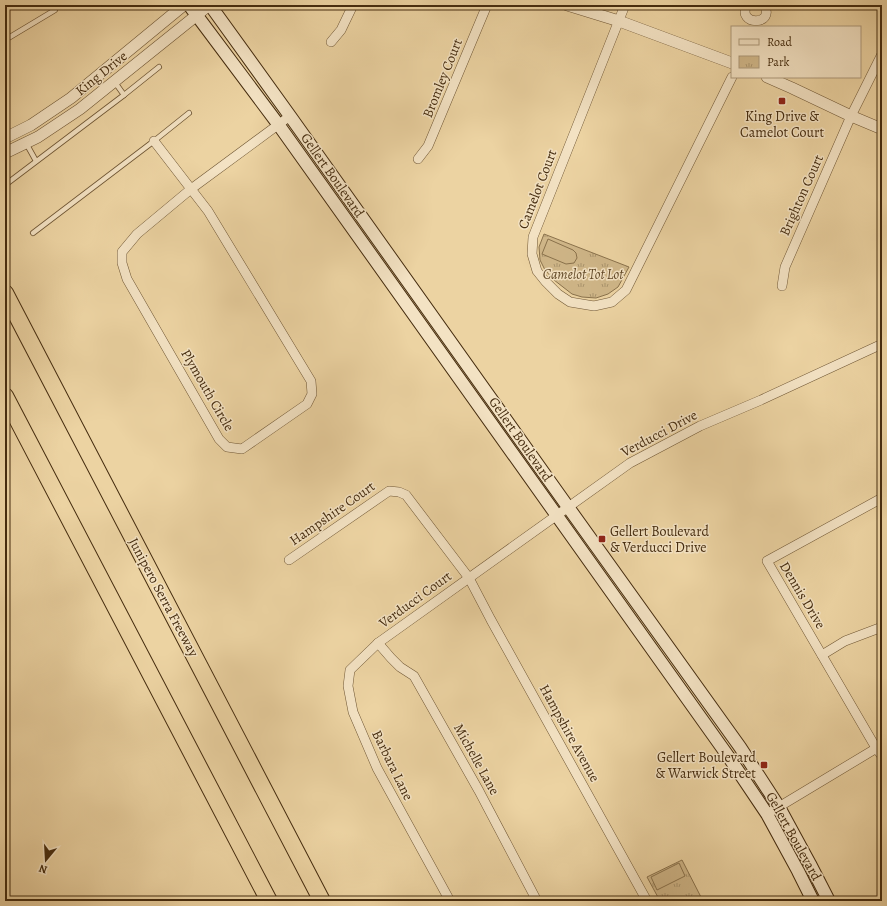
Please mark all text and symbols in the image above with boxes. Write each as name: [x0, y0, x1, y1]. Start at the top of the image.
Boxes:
legend: [731, 26, 861, 78]
text: Road: [767, 34, 793, 50]
street label: Bromley Court: [418, 35, 467, 121]
street label: King Drive: [71, 47, 131, 100]
text: Park: [767, 54, 790, 70]
marker: King Drive & Camelot Court: [777, 96, 787, 106]
place label: King Drive & Camelot Court: [740, 107, 824, 142]
street label: Gellert Boulevard: [296, 129, 369, 222]
street label: Camelot Court: [514, 146, 562, 232]
street label: Brighton Court: [775, 151, 828, 239]
park label: Camelot Tot Lot: [543, 265, 624, 284]
street label: Plymouth Circle: [176, 346, 239, 435]
street label: Gellert Boulevard: [484, 393, 557, 486]
street label: Verducci Drive: [617, 405, 701, 462]
street label: Hampshire Court: [286, 477, 379, 550]
place label: Gellert Boulevard & Verducci Drive: [610, 522, 709, 557]
street label: Junipero Serra Freeway: [124, 534, 203, 661]
marker: Gellert Boulevard & Verducci Drive: [597, 534, 607, 544]
street label: Dennis Drive: [775, 558, 830, 632]
street label: Verducci Court: [374, 566, 456, 633]
street label: Hampshire Avenue: [535, 681, 604, 785]
street label: Michelle Lane: [449, 720, 504, 798]
street label: Barbara Lane: [367, 727, 418, 804]
place label: Gellert Boulevard & Warwick Street: [655, 748, 756, 783]
marker: Gellert Boulevard & Warwick Street: [759, 760, 769, 770]
street label: Gellert Boulevard: [761, 788, 826, 885]
north arrow: [26, 840, 66, 880]
text: N: [37, 861, 49, 877]

